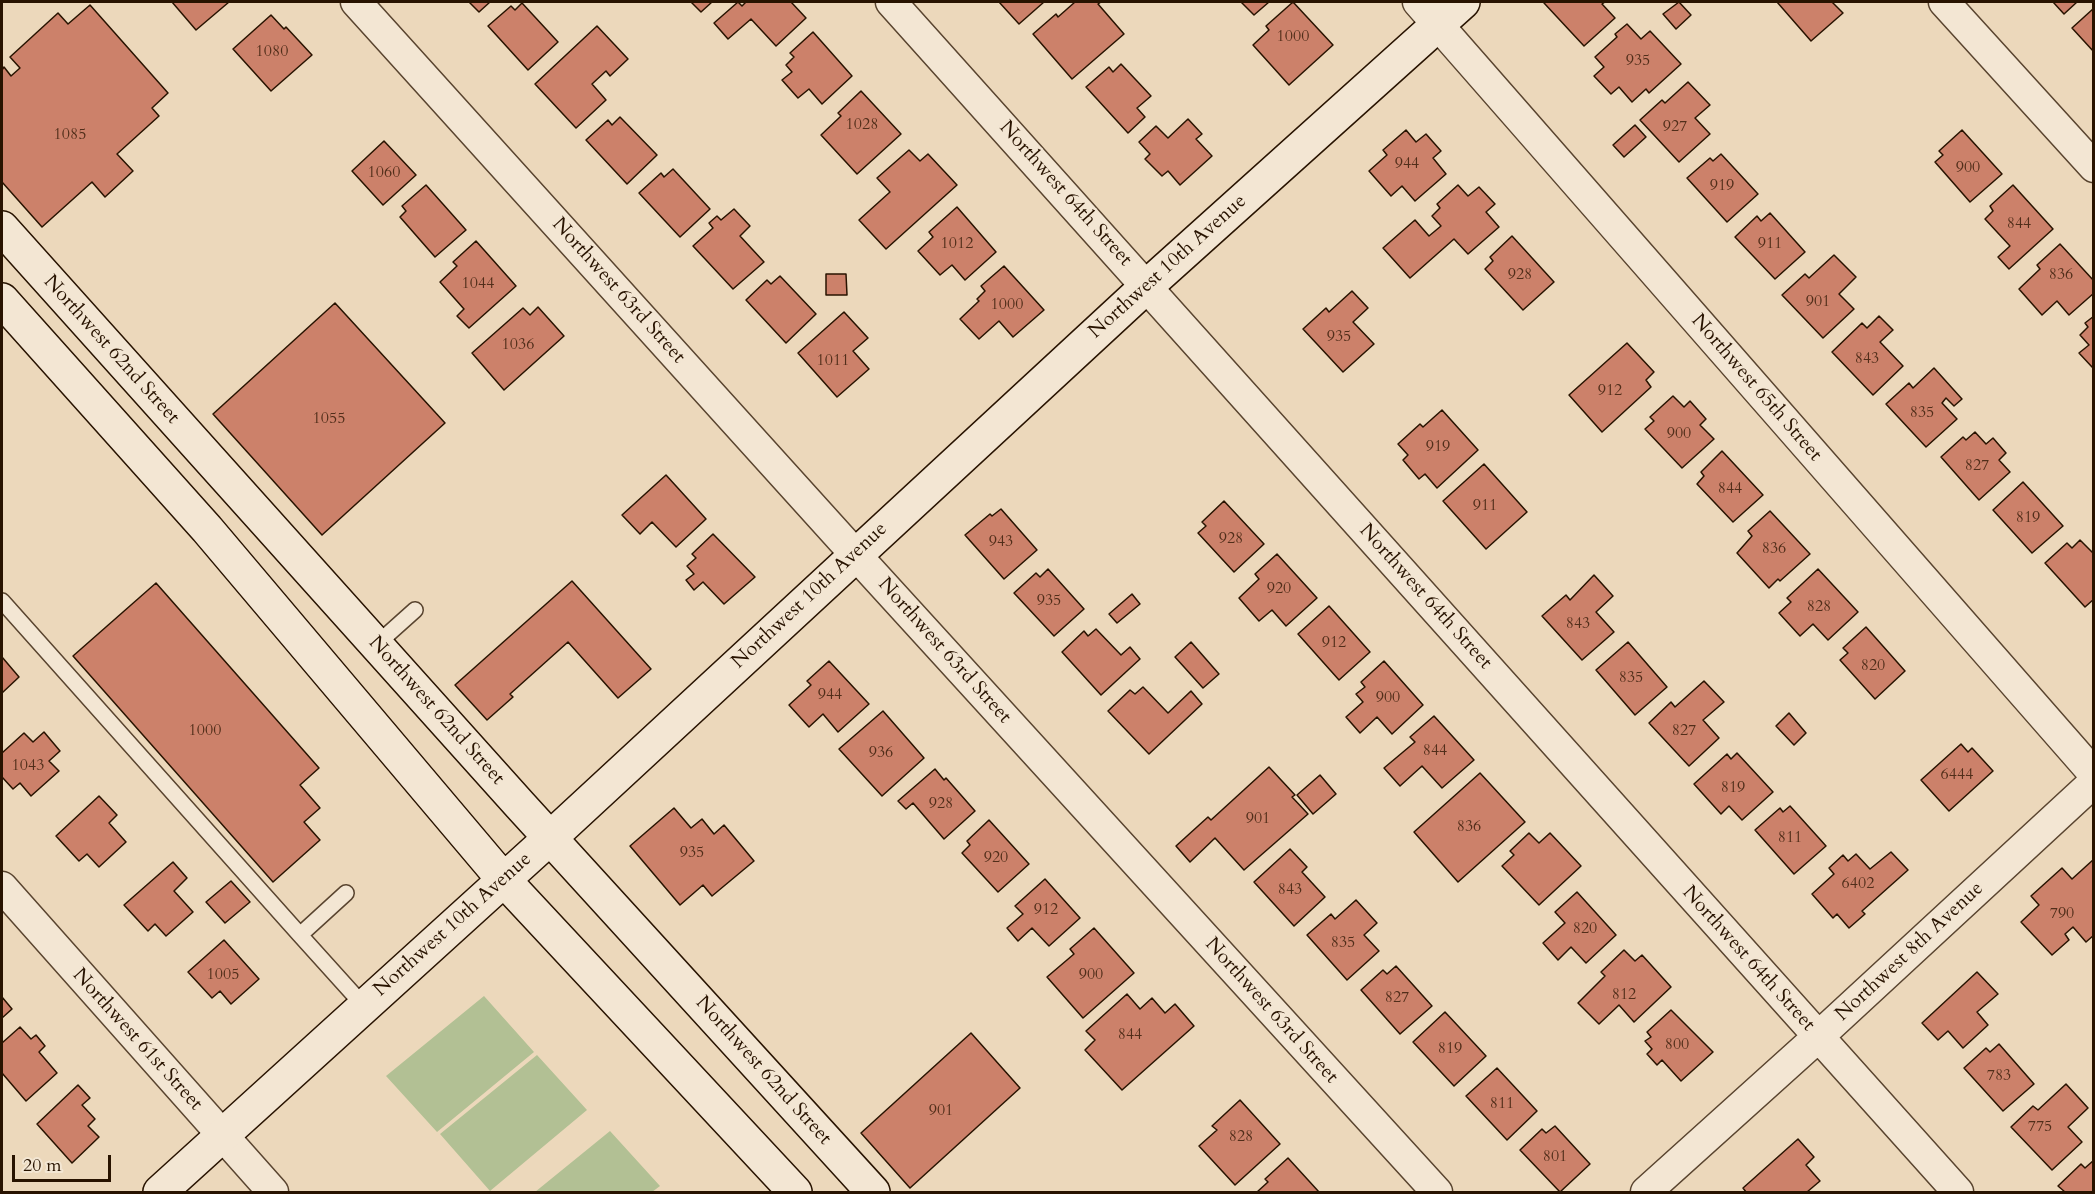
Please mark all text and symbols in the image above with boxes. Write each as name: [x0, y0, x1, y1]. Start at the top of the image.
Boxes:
house number: 1000: [1277, 27, 1309, 47]
house number: 1080: [256, 42, 288, 62]
house number: 935: [1626, 51, 1650, 71]
house number: 1028: [846, 115, 878, 135]
street label: Northwest 64th Street: [993, 116, 1137, 272]
house number: 927: [1663, 117, 1687, 137]
house number: 1085: [54, 125, 86, 145]
house number: 944: [1395, 154, 1419, 174]
house number: 900: [1956, 158, 1980, 178]
house number: 1060: [368, 163, 400, 183]
house number: 919: [1710, 176, 1734, 196]
street label: Northwest 10th Avenue: [1084, 190, 1252, 344]
street label: Northwest 63rd Street: [546, 213, 690, 369]
house number: 844: [2007, 214, 2031, 234]
house number: 1012: [941, 234, 973, 254]
house number: 911: [1758, 234, 1782, 254]
house number: 928: [1508, 265, 1532, 285]
house number: 836: [2049, 265, 2073, 285]
street label: Northwest 62nd Street: [38, 271, 184, 429]
house number: 1044: [462, 274, 494, 294]
house number: 901: [1806, 292, 1830, 312]
house number: 1000: [991, 295, 1023, 315]
street label: Northwest 65th Street: [1686, 309, 1826, 467]
house number: 935: [1327, 327, 1351, 347]
house number: 1036: [502, 335, 534, 355]
house number: 843: [1855, 349, 1879, 369]
house number: 1011: [817, 351, 849, 371]
house number: 912: [1598, 381, 1622, 401]
house number: 835: [1910, 403, 1934, 423]
house number: 1055: [313, 409, 345, 429]
house number: 900: [1667, 424, 1691, 444]
house number: 919: [1426, 437, 1450, 457]
house number: 827: [1965, 456, 1989, 476]
house number: 844: [1718, 479, 1742, 499]
house number: 911: [1473, 496, 1497, 516]
house number: 819: [2016, 508, 2040, 528]
street label: Northwest 10th Avenue: [727, 518, 893, 674]
street label: Northwest 64th Street: [1353, 519, 1497, 675]
house number: 928: [1219, 529, 1243, 549]
house number: 943: [989, 532, 1013, 552]
house number: 836: [1762, 539, 1786, 559]
street label: Northwest 63rd Street: [872, 573, 1016, 729]
house number: 920: [1267, 579, 1291, 599]
house number: 935: [1037, 591, 1061, 611]
house number: 828: [1807, 597, 1831, 617]
house number: 843: [1566, 614, 1590, 634]
street label: Northwest 62nd Street: [363, 632, 509, 790]
house number: 912: [1322, 633, 1346, 653]
house number: 820: [1861, 656, 1885, 676]
house number: 835: [1619, 668, 1643, 688]
house number: 944: [818, 685, 842, 705]
house number: 900: [1376, 688, 1400, 708]
house number: 1000: [189, 721, 221, 741]
house number: 827: [1672, 721, 1696, 741]
house number: 844: [1423, 741, 1447, 761]
house number: 936: [869, 743, 893, 763]
house number: 1043: [12, 756, 44, 776]
house number: 6444: [1941, 765, 1973, 785]
house number: 819: [1721, 778, 1745, 798]
house number: 928: [929, 794, 953, 814]
house number: 901: [1246, 809, 1270, 829]
house number: 836: [1457, 817, 1481, 837]
house number: 811: [1778, 828, 1802, 848]
house number: 935: [680, 843, 704, 863]
street label: Northwest 10th Avenue: [369, 848, 537, 1002]
house number: 920: [984, 848, 1008, 868]
house number: 6402: [1842, 874, 1874, 894]
street label: Northwest 8th Avenue: [1831, 877, 1989, 1027]
house number: 843: [1278, 880, 1302, 900]
street label: Northwest 64th Street: [1676, 881, 1820, 1037]
house number: 912: [1034, 900, 1058, 920]
house number: 790: [2050, 904, 2074, 924]
house number: 820: [1573, 919, 1597, 939]
street label: Northwest 63rd Street: [1199, 933, 1343, 1089]
house number: 835: [1331, 933, 1355, 953]
street label: Northwest 61st Street: [67, 964, 207, 1116]
house number: 1005: [207, 965, 239, 985]
house number: 900: [1079, 965, 1103, 985]
house number: 812: [1612, 985, 1636, 1005]
house number: 827: [1385, 988, 1409, 1008]
street label: Northwest 62nd Street: [690, 992, 836, 1150]
house number: 844: [1118, 1025, 1142, 1045]
house number: 800: [1665, 1035, 1689, 1055]
house number: 819: [1438, 1039, 1462, 1059]
house number: 783: [1987, 1066, 2011, 1086]
house number: 811: [1490, 1094, 1514, 1114]
house number: 901: [929, 1101, 953, 1121]
house number: 775: [2028, 1117, 2052, 1137]
house number: 828: [1229, 1127, 1253, 1147]
scale bar: [15, 1143, 114, 1181]
house number: 801: [1543, 1147, 1567, 1167]
text: 20 m: [23, 1153, 62, 1178]

